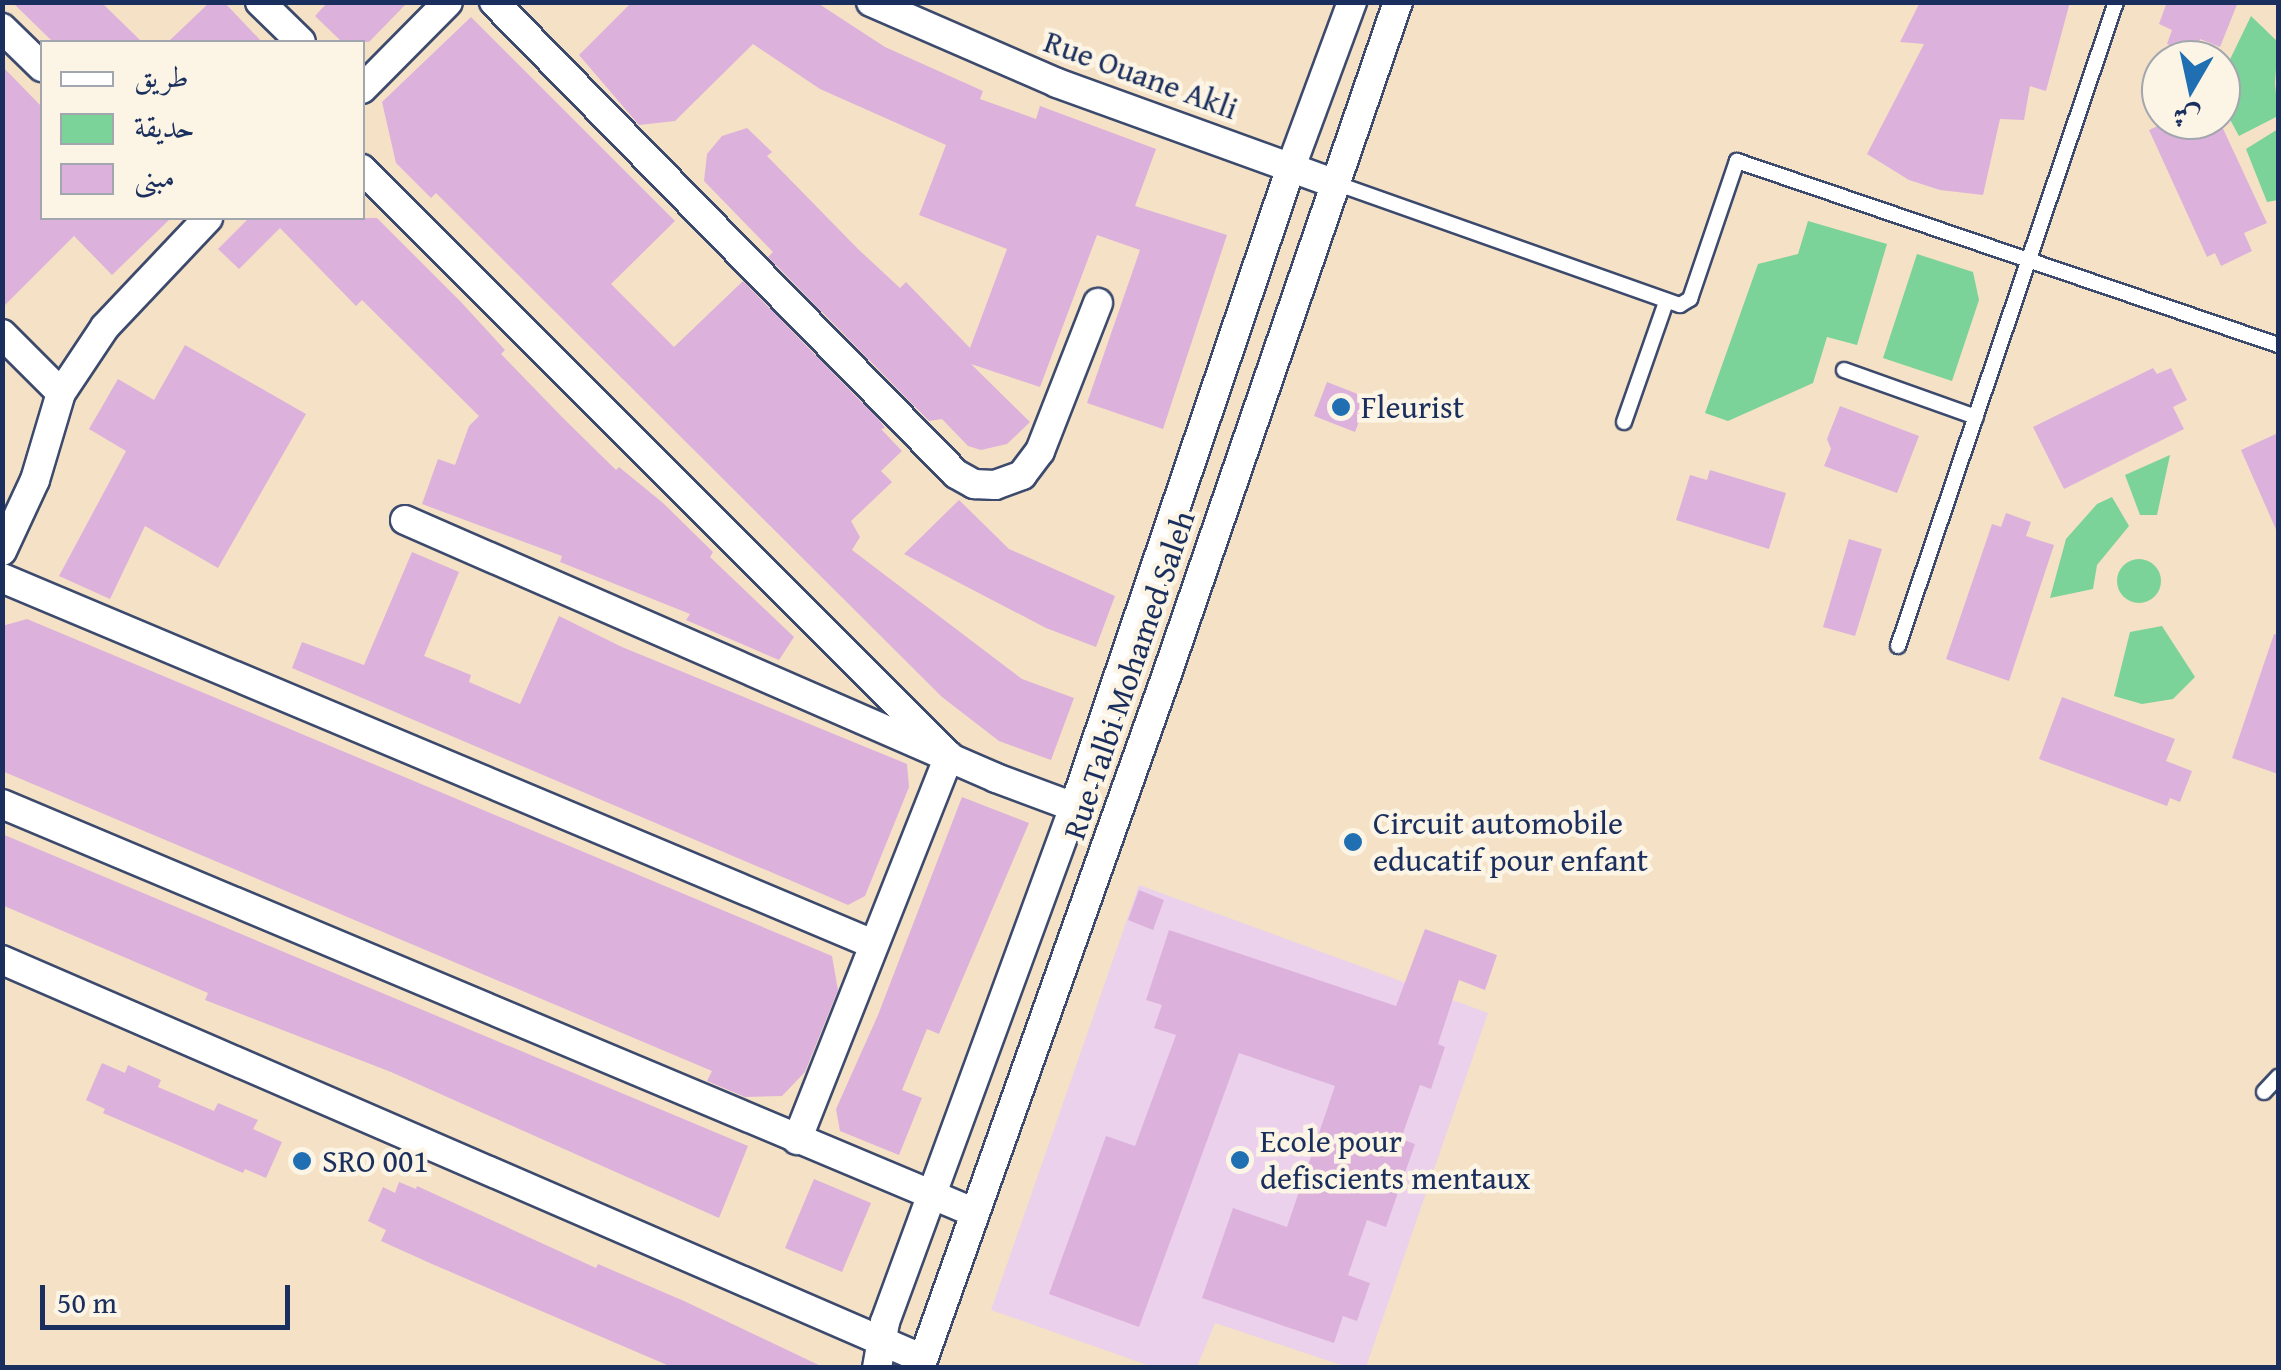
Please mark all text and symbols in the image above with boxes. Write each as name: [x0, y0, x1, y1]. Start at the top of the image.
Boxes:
street label: Rue Ouane Akli: [1039, 22, 1243, 128]
legend: [40, 40, 365, 220]
north arrow: [2141, 40, 2241, 140]
text: طريق: [134, 54, 189, 98]
text: ش: [2170, 96, 2203, 141]
text: حديقة: [134, 104, 195, 148]
text: مبنى: [134, 154, 175, 198]
place label: Fleurist: [1361, 388, 1464, 426]
marker: Fleurist: [1330, 396, 1352, 418]
street label: Rue Talbi Mohamed Saleh: [1055, 506, 1203, 844]
place label: Circuit automobile educatif pour enfant: [1373, 805, 1648, 880]
marker: Circuit automobile educatif pour enfant: [1342, 831, 1364, 853]
place label: Ecole pour defiscients mentaux: [1260, 1123, 1530, 1198]
place label: SRO 001: [322, 1142, 429, 1180]
marker: Ecole pour defiscients mentaux: [1229, 1149, 1251, 1171]
marker: SRO 001: [291, 1150, 313, 1172]
scale bar: [45, 1265, 295, 1327]
text: 50 m: [57, 1280, 117, 1324]

